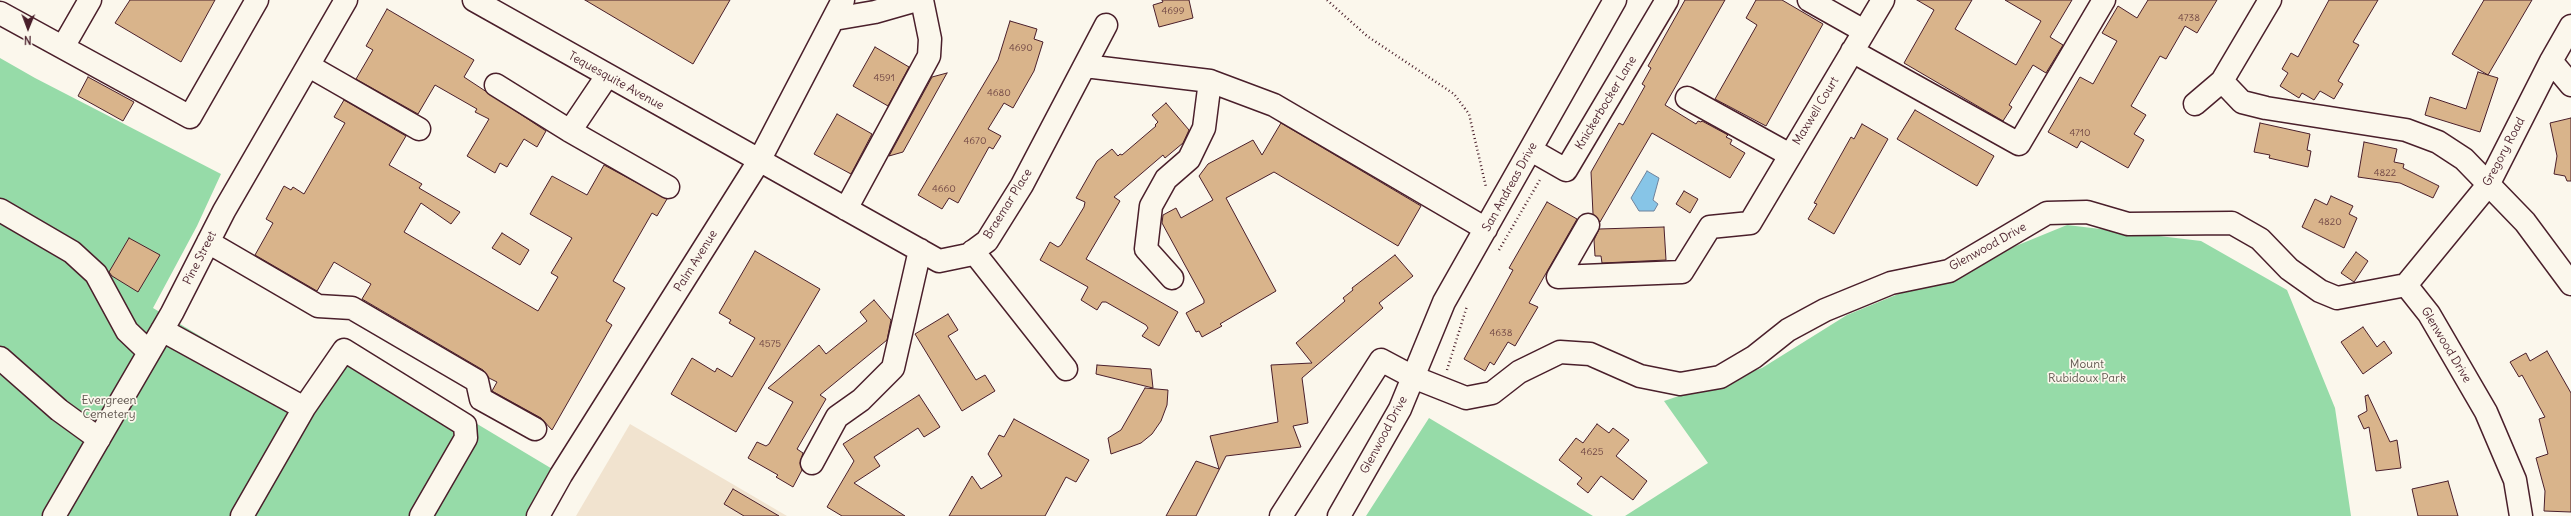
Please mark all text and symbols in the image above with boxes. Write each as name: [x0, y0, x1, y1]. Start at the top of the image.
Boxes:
house number: 4699: [1161, 5, 1185, 17]
north arrow: [8, 8, 48, 48]
house number: 4738: [2178, 12, 2200, 24]
text: N: [24, 33, 32, 47]
house number: 4690: [1009, 42, 1033, 54]
street label: Tequesquite Avenue: [566, 49, 666, 113]
street label: Knickerbocker Lane: [1572, 53, 1640, 153]
house number: 4591: [873, 72, 895, 84]
street label: Maxwell Court: [1790, 74, 1842, 148]
house number: 4680: [987, 87, 1011, 99]
street label: Gregory Road: [2480, 115, 2528, 189]
house number: 4710: [2069, 127, 2091, 139]
house number: 4670: [963, 135, 987, 147]
street label: San Andreas Drive: [1480, 140, 1540, 234]
street label: Braemar Place: [981, 166, 1035, 242]
house number: 4822: [2374, 167, 2396, 179]
house number: 4660: [932, 183, 956, 195]
house number: 4820: [2318, 216, 2342, 228]
street label: Glenwood Drive: [1947, 220, 2029, 274]
street label: Palm Avenue: [671, 227, 721, 295]
street label: Pine Street: [180, 229, 220, 287]
street label: Glenwood Drive: [2418, 304, 2474, 386]
house number: 4638: [1490, 327, 1512, 339]
house number: 4575: [759, 338, 781, 350]
park label: Mount Rubidoux Park: [2048, 358, 2126, 386]
park label: Evergreen Cemetery: [81, 394, 137, 422]
street label: Glenwood Drive: [1357, 394, 1411, 476]
house number: 4625: [1581, 446, 1603, 458]

